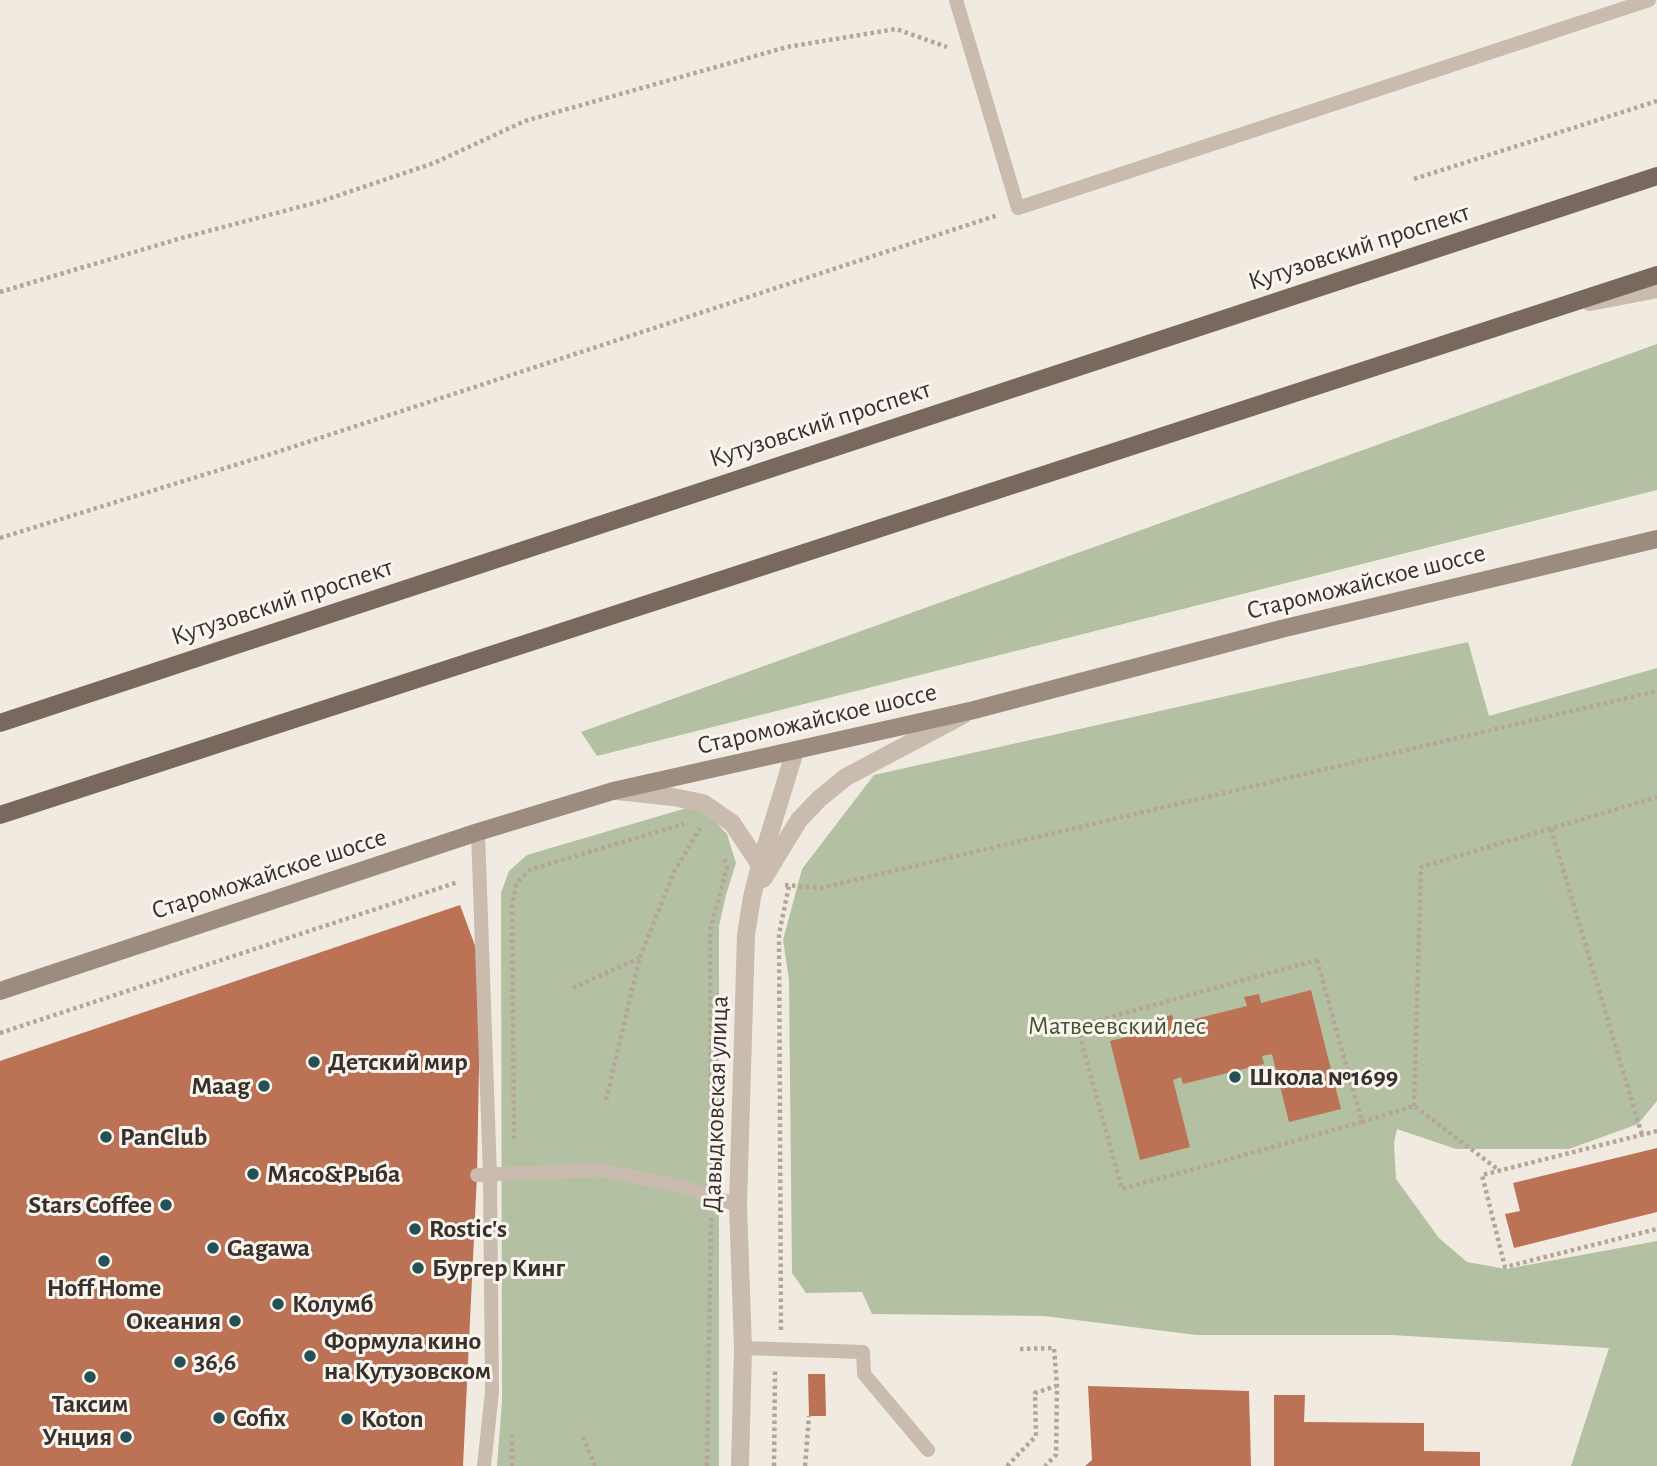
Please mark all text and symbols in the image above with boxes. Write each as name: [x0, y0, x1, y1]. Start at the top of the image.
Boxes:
street label: Кутузовский проспект: [1244, 196, 1474, 298]
street label: Кутузовский проспект: [705, 373, 935, 475]
street label: Староможайское шоссе: [1243, 537, 1489, 627]
street label: Кутузовский проспект: [167, 551, 397, 653]
street label: Староможайское шоссе: [694, 676, 940, 762]
street label: Староможайское шоссе: [148, 821, 390, 927]
street label: Давыдковская улица: [697, 995, 735, 1213]
park label: Матвеевский лес: [1028, 1010, 1206, 1042]
place label: Детский мир: [328, 1046, 468, 1078]
marker: Детский мир: [306, 1054, 322, 1070]
place label: Школа №1699: [1249, 1061, 1398, 1093]
marker: Школа №1699: [1227, 1069, 1243, 1085]
place label: Maag: [192, 1070, 250, 1102]
marker: Maag: [256, 1078, 272, 1094]
place label: PanClub: [120, 1121, 207, 1153]
marker: PanClub: [98, 1129, 114, 1145]
place label: Мясо&Рыба: [267, 1158, 400, 1190]
marker: Мясо&Рыба: [245, 1166, 261, 1182]
place label: Stars Coffee: [28, 1189, 152, 1221]
marker: Stars Coffee: [158, 1197, 174, 1213]
place label: Rostic's: [429, 1213, 507, 1245]
marker: Rostic's: [407, 1221, 423, 1237]
place label: Gagawa: [227, 1232, 310, 1264]
marker: Gagawa: [205, 1240, 221, 1256]
place label: Бургер Кинг: [432, 1252, 565, 1284]
marker: Hoff Home: [96, 1253, 112, 1269]
marker: Бургер Кинг: [410, 1260, 426, 1276]
place label: Hoff Home: [47, 1272, 161, 1304]
place label: Колумб: [292, 1288, 374, 1320]
marker: Колумб: [270, 1296, 286, 1312]
place label: Океания: [126, 1305, 221, 1337]
marker: Океания: [227, 1313, 243, 1329]
place label: Формула кино на Кутузовском: [324, 1325, 491, 1386]
place label: 36,6: [194, 1346, 236, 1378]
marker: Формула кино на Кутузовском: [302, 1348, 318, 1364]
marker: 36,6: [172, 1354, 188, 1370]
marker: Таксим: [82, 1369, 98, 1385]
place label: Таксим: [52, 1388, 128, 1420]
place label: Cofix: [233, 1402, 286, 1434]
place label: Koton: [361, 1403, 424, 1435]
marker: Cofix: [211, 1410, 227, 1426]
marker: Koton: [339, 1411, 355, 1427]
place label: Унция: [42, 1421, 112, 1453]
marker: Унция: [118, 1429, 134, 1445]

